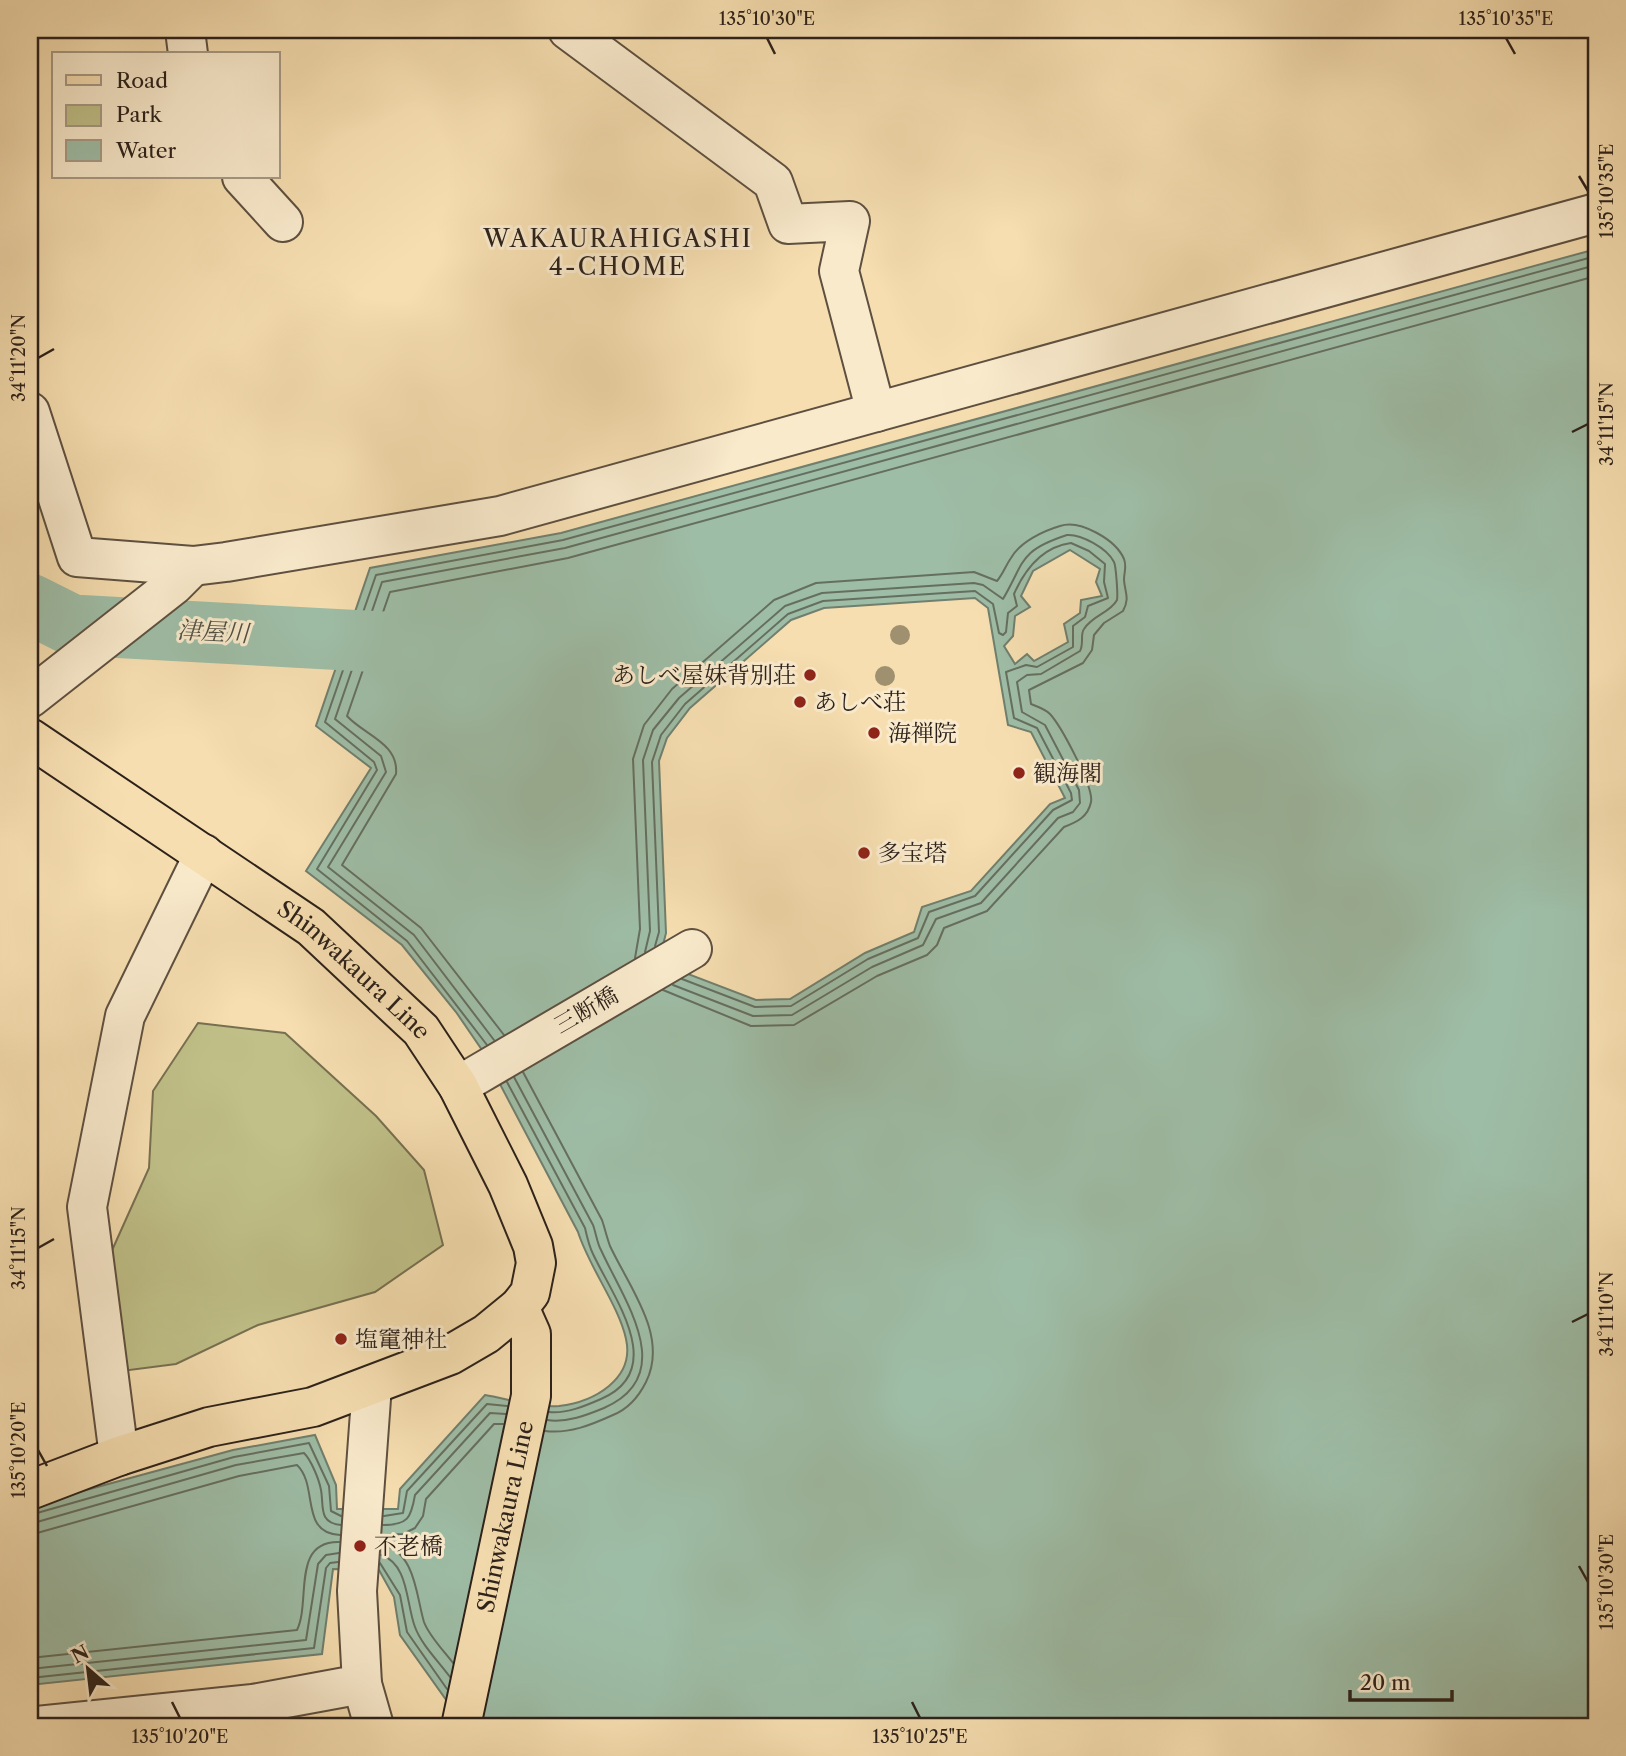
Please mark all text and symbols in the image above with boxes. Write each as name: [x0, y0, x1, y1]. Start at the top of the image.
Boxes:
text: 135°10'30"E: [719, 8, 815, 30]
text: 135°10'35"E: [1459, 8, 1553, 30]
legend: [52, 52, 280, 178]
text: Road: [116, 68, 168, 93]
text: Park: [116, 102, 162, 127]
text: Water: [115, 138, 176, 163]
text: 135°10'35"E: [1596, 144, 1618, 238]
district label: WAKAURAHIGASHI 4-CHOME: [482, 224, 753, 281]
text: 34°11'20"N: [8, 314, 30, 402]
text: 34°11'15"N: [1596, 382, 1618, 466]
water label: 津屋川: [176, 615, 253, 648]
place label: あしべ屋妹背別荘: [612, 661, 796, 689]
marker: あしべ屋妹背別荘: [802, 667, 818, 683]
place label: あしべ荘: [814, 688, 906, 716]
marker: あしべ荘: [792, 694, 808, 710]
place label: 海禅院: [888, 719, 957, 747]
marker: 海禅院: [866, 725, 882, 741]
place label: 観海閣: [1033, 759, 1102, 787]
marker: 観海閣: [1011, 765, 1027, 781]
place label: 多宝塔: [878, 839, 947, 867]
marker: 多宝塔: [856, 845, 872, 861]
street label: Shinwakaura Line: [272, 894, 437, 1044]
street label: 三断橋: [549, 981, 623, 1039]
text: 34°11'15"N: [8, 1206, 30, 1290]
text: 34°11'10"N: [1596, 1271, 1618, 1357]
place label: 塩竃神社: [355, 1325, 447, 1353]
marker: 塩竃神社: [333, 1331, 349, 1347]
text: 135°10'20"E: [8, 1402, 30, 1498]
street label: Shinwakaura Line: [471, 1418, 539, 1615]
place label: 不老橋: [374, 1532, 443, 1560]
text: 135°10'30"E: [1596, 1534, 1618, 1630]
marker: 不老橋: [352, 1538, 368, 1554]
north arrow: [52, 1634, 122, 1704]
text: N: [68, 1640, 93, 1668]
scale bar: [1350, 1658, 1451, 1702]
text: 20 m: [1360, 1670, 1411, 1695]
text: 135°10'20"E: [132, 1726, 228, 1748]
text: 135°10'25"E: [872, 1726, 968, 1748]

